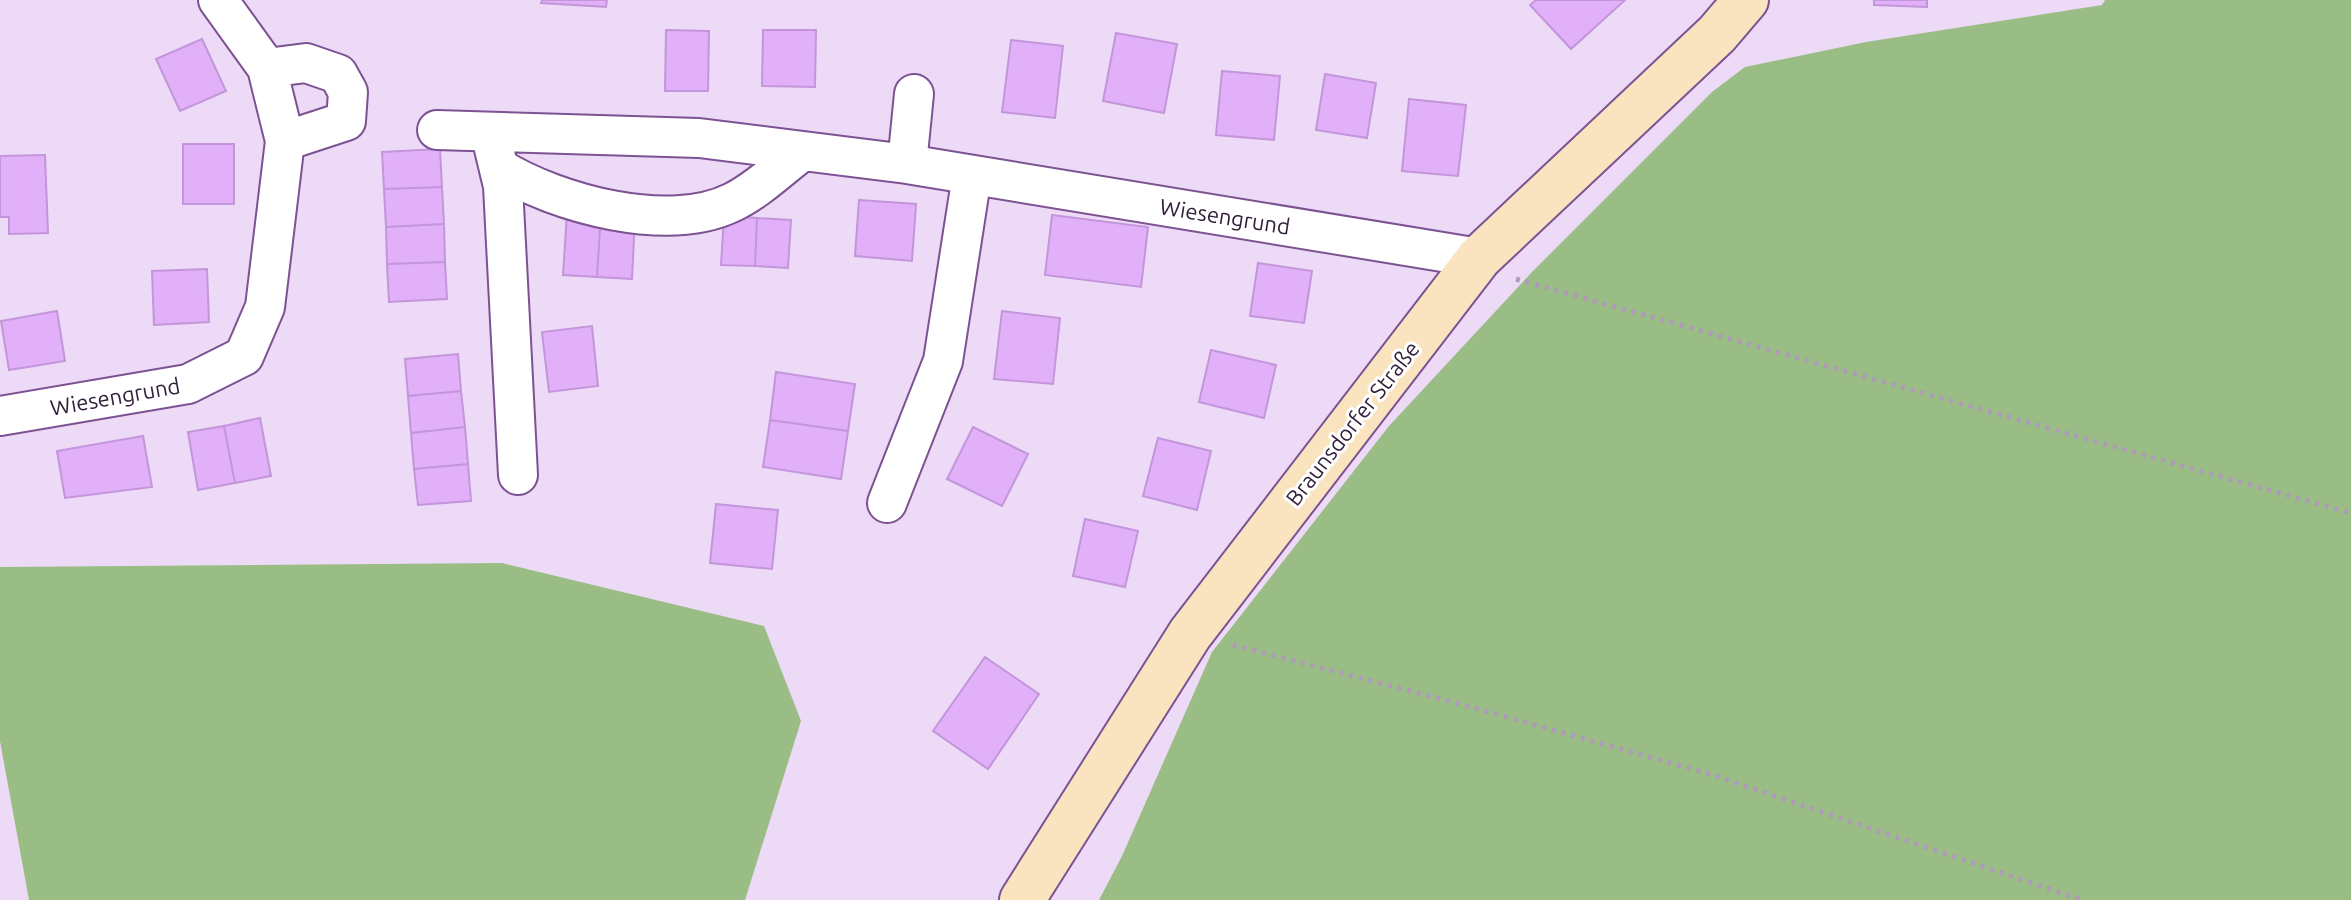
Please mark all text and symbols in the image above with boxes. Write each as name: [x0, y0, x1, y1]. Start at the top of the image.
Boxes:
street label: Wiesengrund: [1158, 193, 1292, 239]
street label: Braunsdorfer Straße: [1280, 336, 1424, 510]
street label: Wiesengrund: [48, 372, 182, 420]

